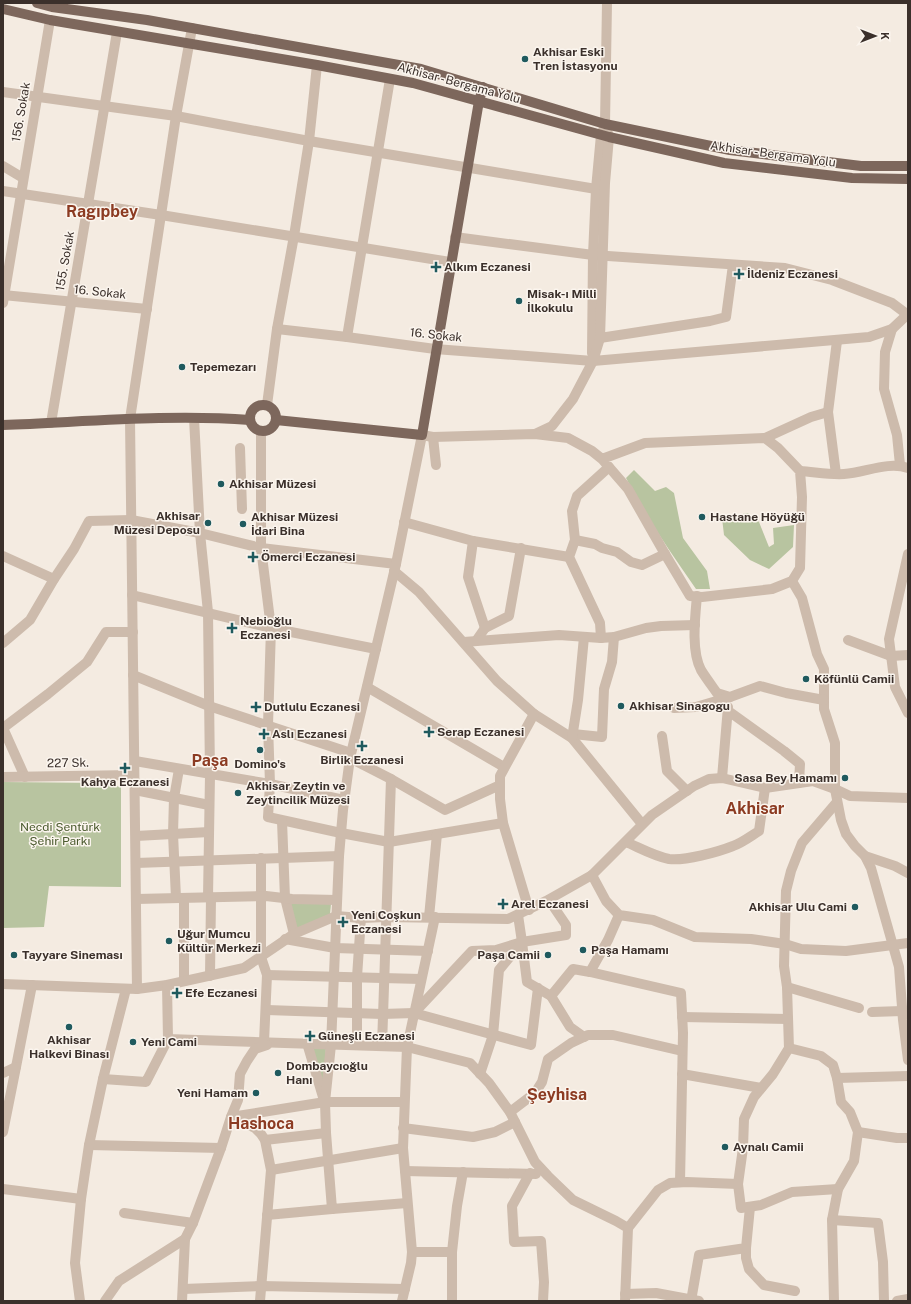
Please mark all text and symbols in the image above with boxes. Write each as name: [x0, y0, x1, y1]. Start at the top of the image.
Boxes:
north arrow: [855, 16, 895, 56]
text: K: [879, 32, 891, 40]
place label: Akhisar Eski Tren İstasyonu: [533, 45, 618, 73]
marker: Akhisar Eski Tren İstasyonu: [520, 54, 530, 64]
street label: Akhisar - Bergama Yolu: [396, 60, 522, 106]
street label: 156. Sokak: [9, 81, 33, 143]
street label: Akhisar - Bergama Yolu: [709, 138, 837, 170]
district label: Ragıpbey: [66, 202, 138, 221]
street label: 155. Sokak: [53, 230, 77, 292]
place label: Alkım Eczanesi: [444, 260, 531, 274]
marker: Alkım Eczanesi: [431, 262, 441, 272]
place label: İldeniz Eczanesi: [747, 267, 838, 281]
marker: İldeniz Eczanesi: [734, 269, 744, 279]
street label: 16. Sokak: [73, 282, 127, 302]
place label: Misak-ı Milli İlkokulu: [527, 287, 597, 315]
marker: Misak-ı Milli İlkokulu: [514, 296, 524, 306]
street label: 16. Sokak: [409, 325, 463, 345]
place label: Tepemezarı: [190, 360, 256, 374]
marker: Tepemezarı: [177, 362, 187, 372]
place label: Akhisar Müzesi: [229, 477, 316, 491]
marker: Akhisar Müzesi: [216, 479, 226, 489]
place label: Akhisar Müzesi Deposu: [114, 509, 200, 537]
place label: Akhisar Müzesi İdari Bina: [251, 510, 338, 538]
place label: Hastane Höyüğü: [710, 510, 805, 524]
marker: Hastane Höyüğü: [697, 512, 707, 522]
marker: Akhisar Müzesi Deposu: [203, 518, 213, 528]
marker: Akhisar Müzesi İdari Bina: [238, 519, 248, 529]
place label: Ömerci Eczanesi: [261, 549, 355, 564]
marker: Ömerci Eczanesi: [248, 552, 258, 562]
place label: Nebioğlu Eczanesi: [240, 614, 292, 642]
marker: Nebioğlu Eczanesi: [227, 623, 237, 633]
place label: Köfünlü Camii: [814, 672, 894, 686]
marker: Köfünlü Camii: [801, 674, 811, 684]
place label: Akhisar Sinagogu: [629, 699, 730, 713]
place label: Dutlulu Eczanesi: [264, 700, 360, 714]
marker: Akhisar Sinagogu: [616, 701, 626, 711]
marker: Dutlulu Eczanesi: [251, 702, 261, 712]
place label: Serap Eczanesi: [437, 725, 524, 739]
place label: Aslı Eczanesi: [272, 727, 347, 741]
marker: Serap Eczanesi: [424, 727, 434, 737]
marker: Aslı Eczanesi: [259, 729, 269, 739]
marker: Birlik Eczanesi: [357, 741, 367, 751]
marker: Domino's: [255, 745, 265, 755]
district label: Paşa: [192, 751, 228, 770]
place label: Birlik Eczanesi: [320, 753, 404, 767]
street label: 227 Sk.: [47, 756, 89, 770]
place label: Domino's: [234, 757, 286, 771]
marker: Kahya Eczanesi: [120, 763, 130, 773]
place label: Sasa Bey Hamamı: [734, 771, 837, 785]
marker: Sasa Bey Hamamı: [840, 773, 850, 783]
place label: Kahya Eczanesi: [81, 775, 169, 789]
place label: Akhisar Zeytin ve Zeytincilik Müzesi: [246, 779, 350, 807]
marker: Akhisar Zeytin ve Zeytincilik Müzesi: [233, 788, 243, 798]
district label: Akhisar: [726, 799, 785, 818]
park label: Necdi Şentürk Şehir Parkı: [20, 820, 100, 848]
place label: Arel Eczanesi: [511, 897, 589, 911]
marker: Arel Eczanesi: [498, 899, 508, 909]
place label: Akhisar Ulu Cami: [749, 900, 847, 914]
marker: Akhisar Ulu Cami: [850, 902, 860, 912]
place label: Yeni Coşkun Eczanesi: [351, 908, 421, 936]
marker: Yeni Coşkun Eczanesi: [338, 917, 348, 927]
place label: Uğur Mumcu Kültür Merkezi: [177, 927, 261, 955]
marker: Uğur Mumcu Kültür Merkezi: [164, 936, 174, 946]
place label: Paşa Hamamı: [591, 943, 669, 957]
marker: Paşa Hamamı: [578, 945, 588, 955]
place label: Tayyare Sineması: [22, 948, 123, 962]
place label: Paşa Camii: [477, 948, 540, 962]
marker: Tayyare Sineması: [9, 950, 19, 960]
marker: Paşa Camii: [543, 950, 553, 960]
place label: Efe Eczanesi: [185, 986, 257, 1000]
marker: Efe Eczanesi: [172, 988, 182, 998]
marker: Akhisar Halkevi Binası: [64, 1022, 74, 1032]
place label: Güneşli Eczanesi: [318, 1029, 415, 1043]
marker: Güneşli Eczanesi: [305, 1031, 315, 1041]
place label: Akhisar Halkevi Binası: [29, 1033, 109, 1061]
place label: Yeni Cami: [141, 1035, 197, 1049]
marker: Yeni Cami: [128, 1037, 138, 1047]
place label: Dombaycıoğlu Hanı: [286, 1059, 368, 1087]
marker: Dombaycıoğlu Hanı: [273, 1068, 283, 1078]
district label: Şeyhisa: [527, 1085, 587, 1104]
place label: Yeni Hamam: [177, 1086, 248, 1100]
marker: Yeni Hamam: [251, 1088, 261, 1098]
district label: Hashoca: [228, 1114, 294, 1133]
place label: Aynalı Camii: [733, 1140, 804, 1154]
marker: Aynalı Camii: [720, 1142, 730, 1152]

